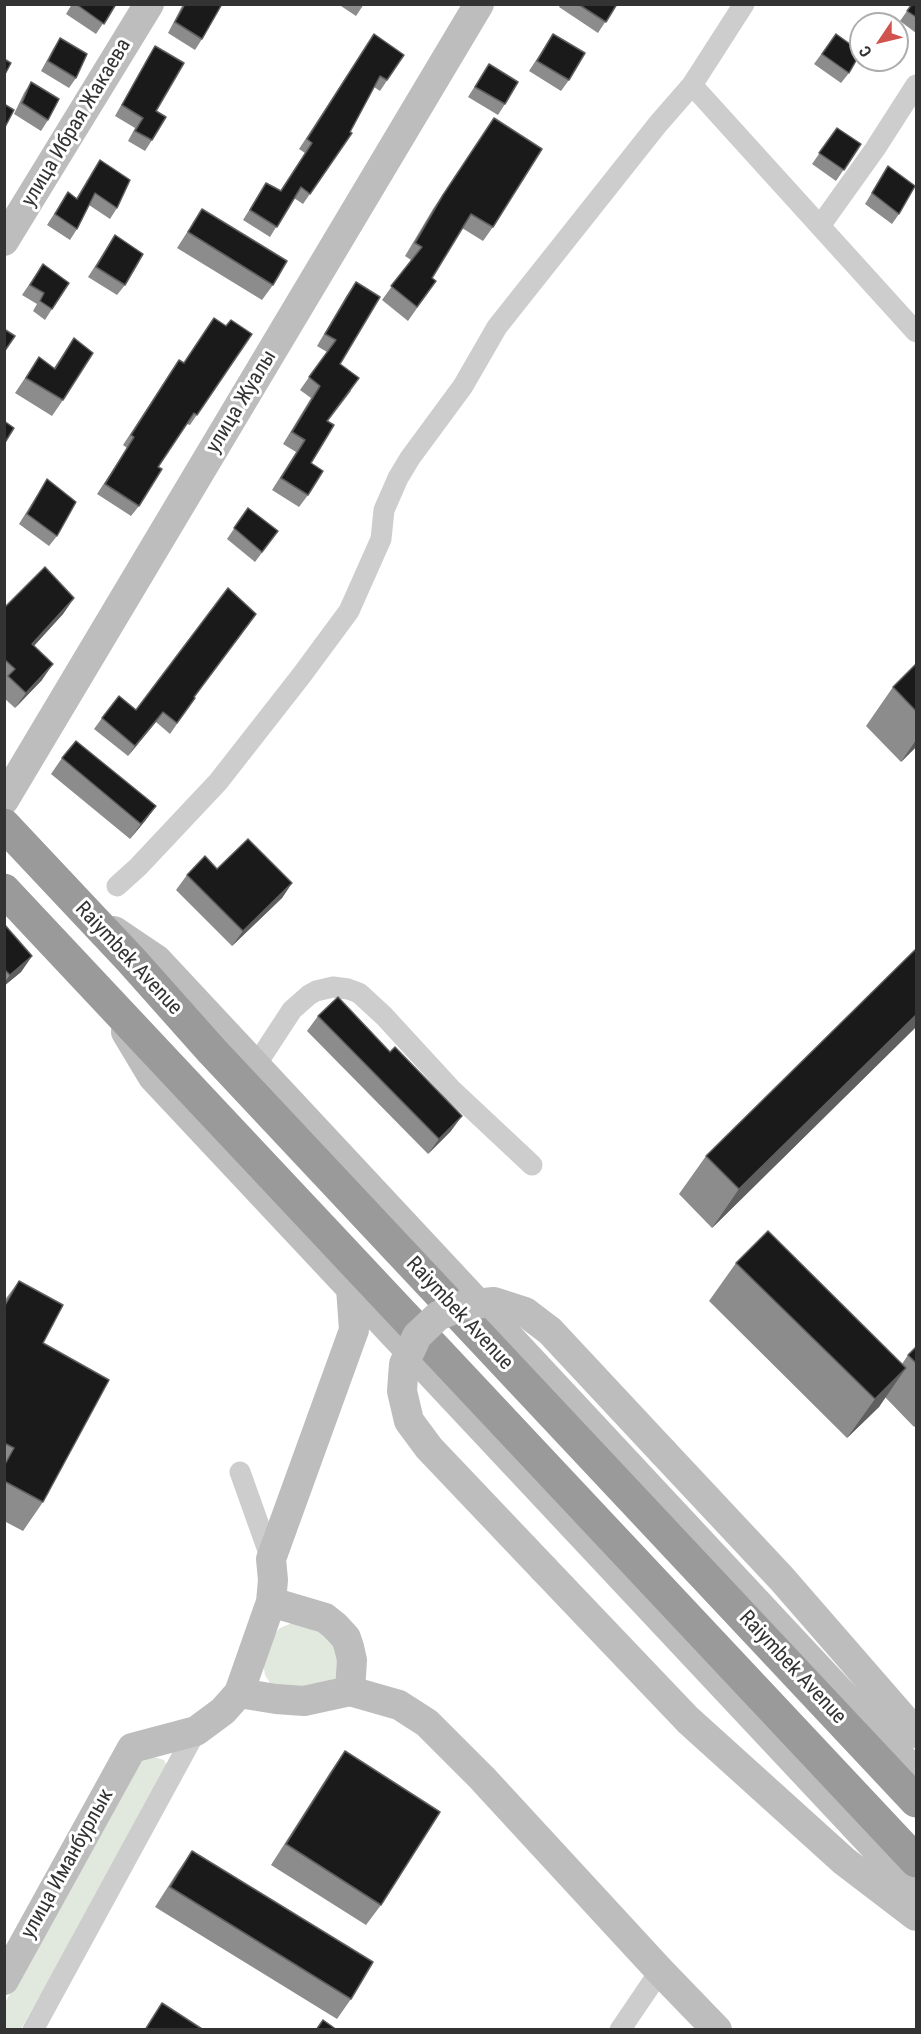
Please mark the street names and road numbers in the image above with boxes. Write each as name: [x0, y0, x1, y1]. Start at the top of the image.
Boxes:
street label: улица Ибрая Жакаева: [17, 35, 137, 211]
street label: улица Жуалы: [201, 346, 283, 458]
street label: Raiymbek Avenue: [69, 897, 187, 1021]
street label: Raiymbek Avenue: [400, 1252, 518, 1376]
street label: Raiymbek Avenue: [733, 1606, 851, 1730]
street label: улица Иманбурлык: [16, 1785, 120, 1943]

